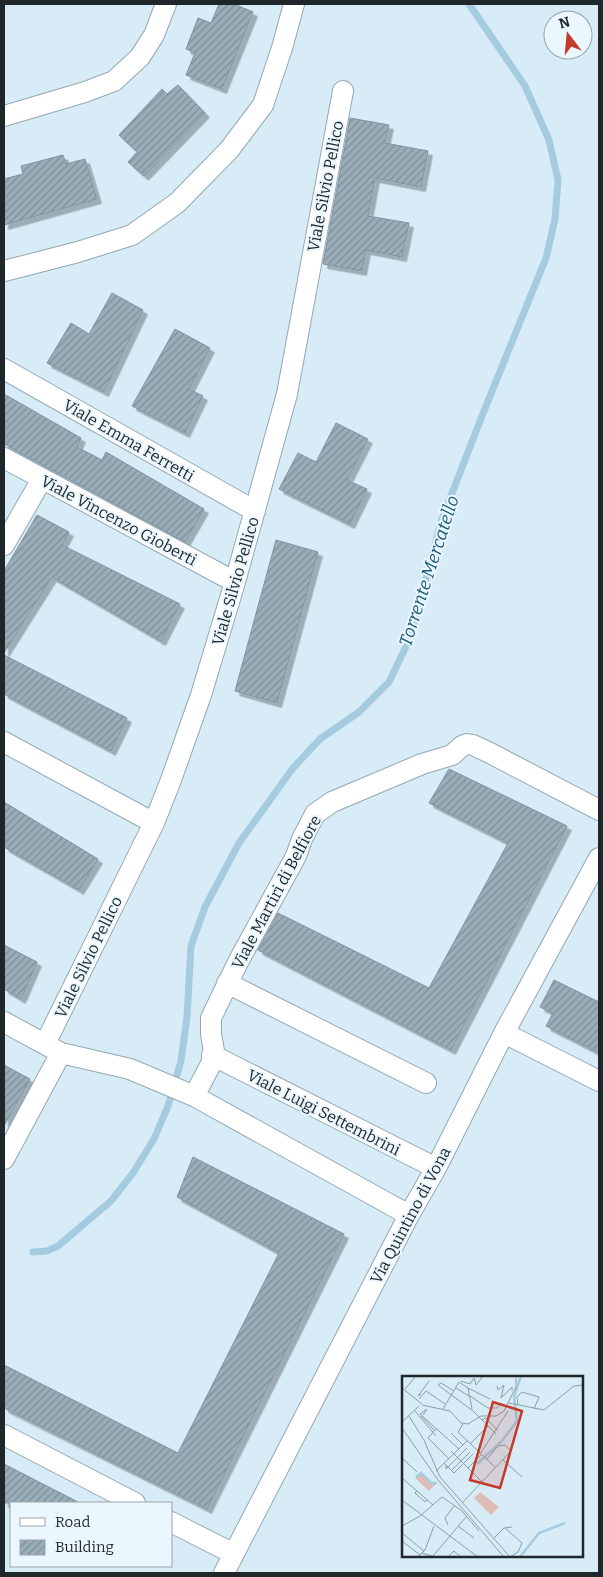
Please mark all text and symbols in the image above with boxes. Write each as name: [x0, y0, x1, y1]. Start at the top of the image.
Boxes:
north arrow: [543, 10, 593, 60]
text: N: [557, 13, 572, 33]
street label: Viale Silvio Pellico: [303, 119, 348, 253]
street label: Viale Emma Ferretti: [60, 395, 198, 486]
street label: Viale Vincenzo Gioberti: [38, 471, 200, 570]
water label: Torrente Mercatello: [394, 493, 464, 649]
street label: Viale Silvio Pellico: [208, 515, 263, 648]
street label: Viale Martiri di Belfiore: [228, 812, 325, 972]
street label: Viale Silvio Pellico: [51, 893, 126, 1021]
street label: Viale Luigi Settembrini: [244, 1066, 404, 1159]
street label: Via Quintino di Vona: [366, 1143, 455, 1287]
inset map: [402, 1376, 583, 1557]
legend: [10, 1502, 172, 1567]
text: Road: [55, 1513, 90, 1531]
text: Building: [55, 1538, 114, 1556]

